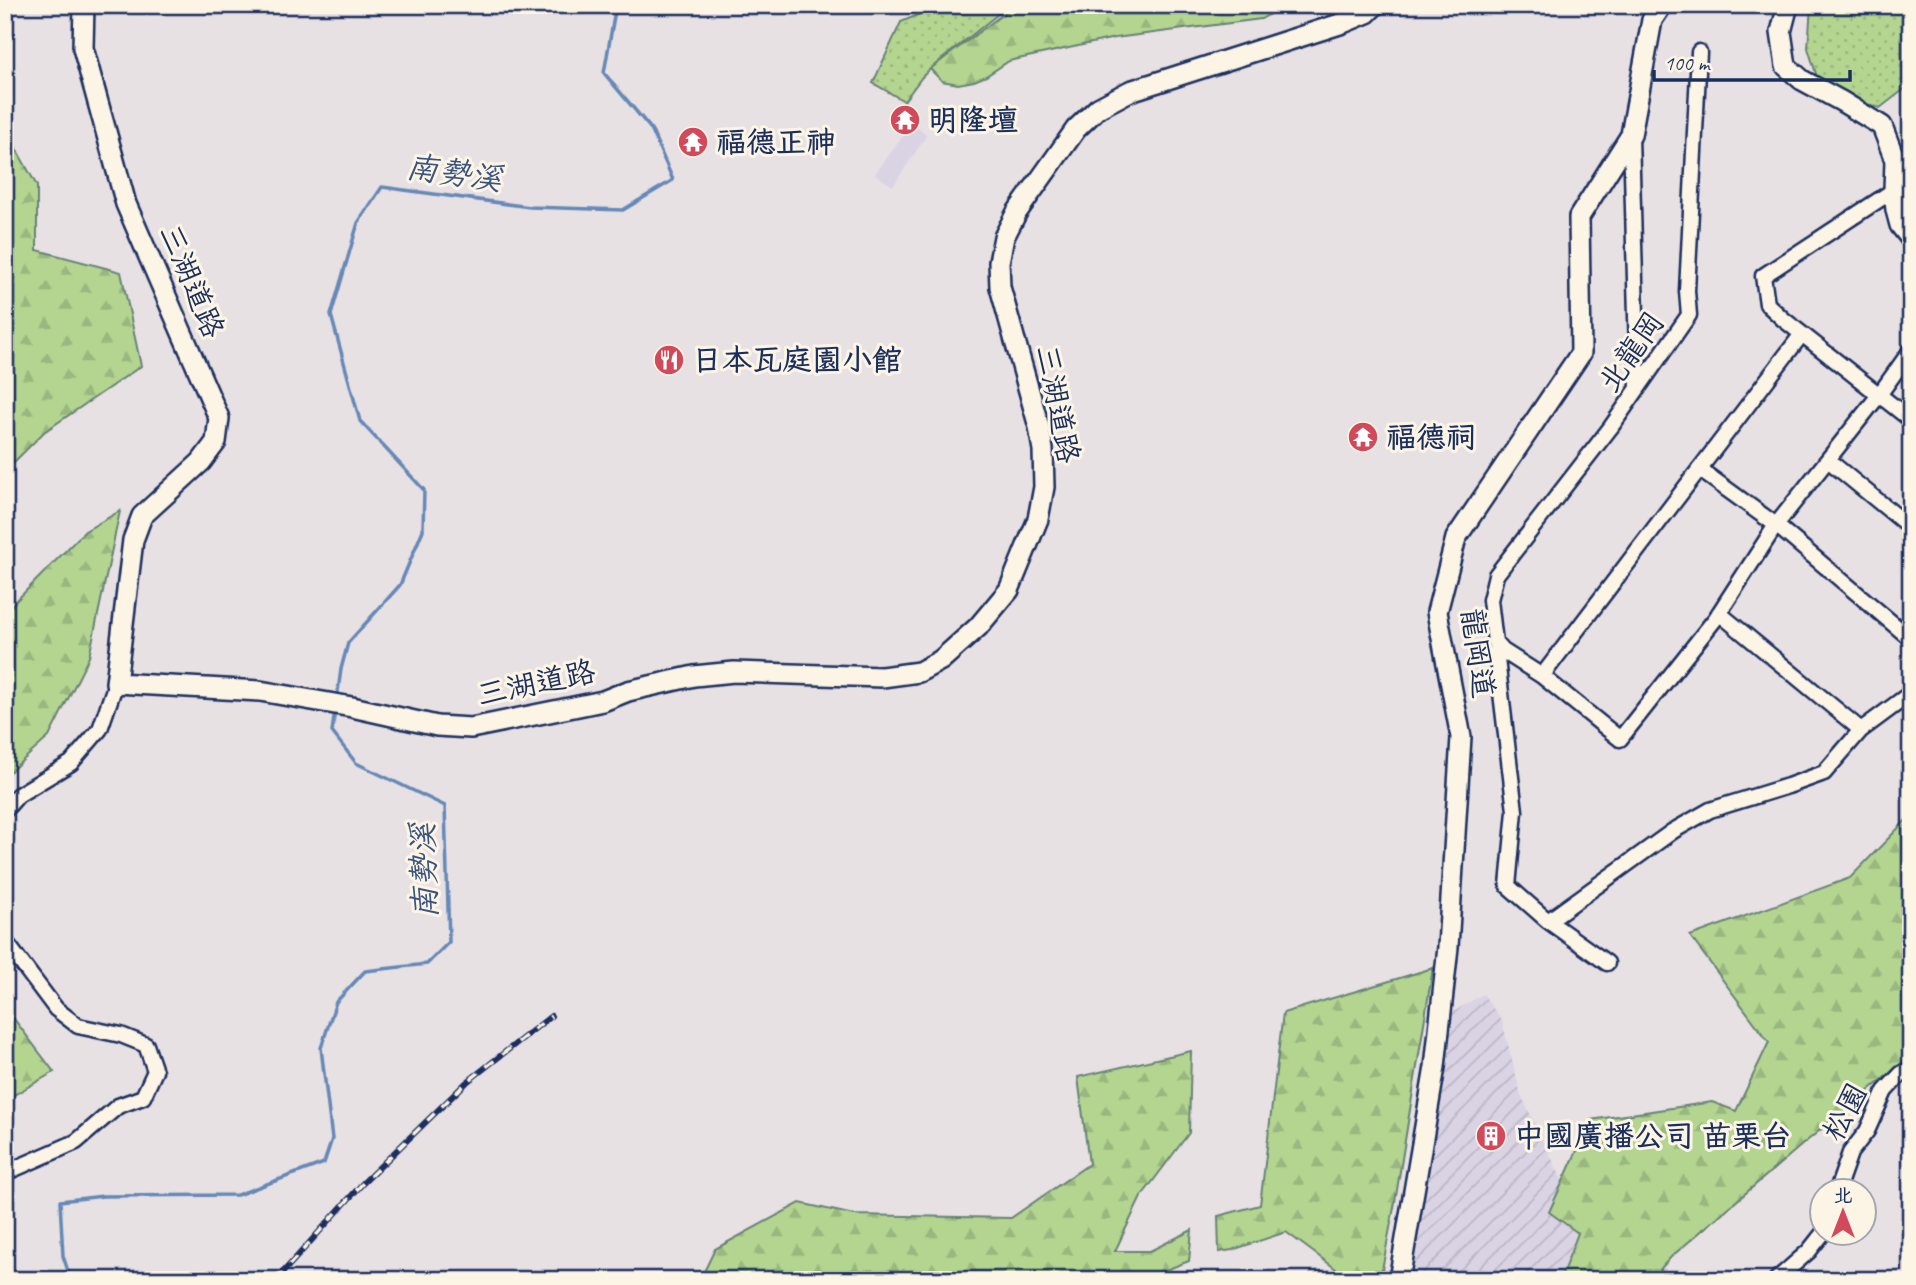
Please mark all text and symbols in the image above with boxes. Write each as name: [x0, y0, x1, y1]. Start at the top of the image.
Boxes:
scale bar: [1654, 38, 1850, 82]
text: 100 m: [1664, 50, 1711, 76]
place label: 明隆壇: [928, 101, 1018, 139]
temple icon: 明隆壇: [888, 103, 922, 137]
place label: 福德正神: [716, 123, 836, 161]
temple icon: 福德正神: [676, 125, 710, 159]
water label: 南勢溪: [404, 146, 506, 200]
street label: 三湖道路: [151, 218, 233, 344]
street label: 北龍岡: [1590, 304, 1672, 400]
place label: 日本瓦庭園小館: [692, 341, 902, 379]
street label: 三湖道路: [1028, 341, 1088, 467]
restaurant icon: 日本瓦庭園小館: [652, 343, 686, 377]
place label: 福德祠: [1386, 418, 1476, 456]
temple icon: 福德祠: [1346, 420, 1380, 454]
street label: 龍岡道: [1453, 606, 1503, 700]
street label: 三湖道路: [473, 652, 599, 714]
water label: 南勢溪: [402, 820, 446, 920]
street label: 松園: [1814, 1077, 1876, 1147]
place label: 中國廣播公司 苗栗台: [1514, 1117, 1791, 1155]
building icon: 中國廣播公司 苗栗台: [1474, 1119, 1508, 1153]
north arrow: [1808, 1176, 1878, 1246]
text: 北: [1833, 1184, 1853, 1208]

